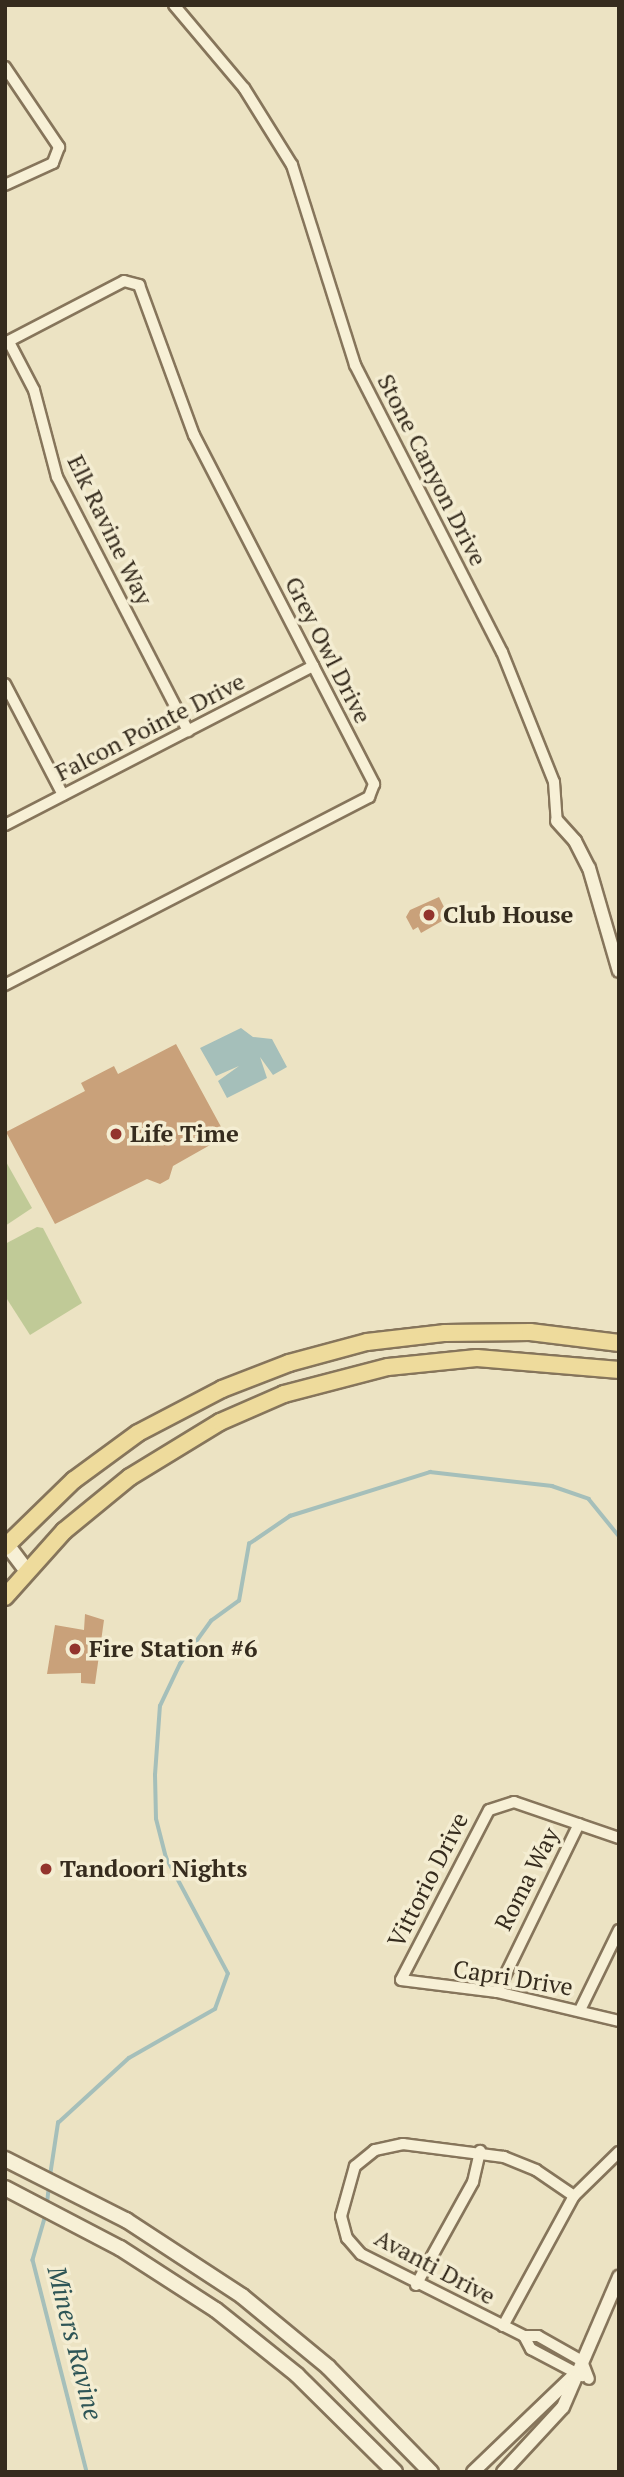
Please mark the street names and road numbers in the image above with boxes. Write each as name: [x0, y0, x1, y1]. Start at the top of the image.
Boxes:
street label: Stone Canyon Drive: [371, 369, 493, 571]
street label: Elk Ravine Way: [61, 450, 159, 610]
street label: Grey Owl Drive: [279, 572, 377, 728]
street label: Falcon Pointe Drive: [50, 667, 250, 787]
street label: Vittorio Drive: [382, 1808, 474, 1952]
street label: Roma Way: [489, 1823, 565, 1935]
street label: Capri Drive: [451, 1954, 575, 2002]
street label: Avanti Drive: [370, 2223, 500, 2311]

